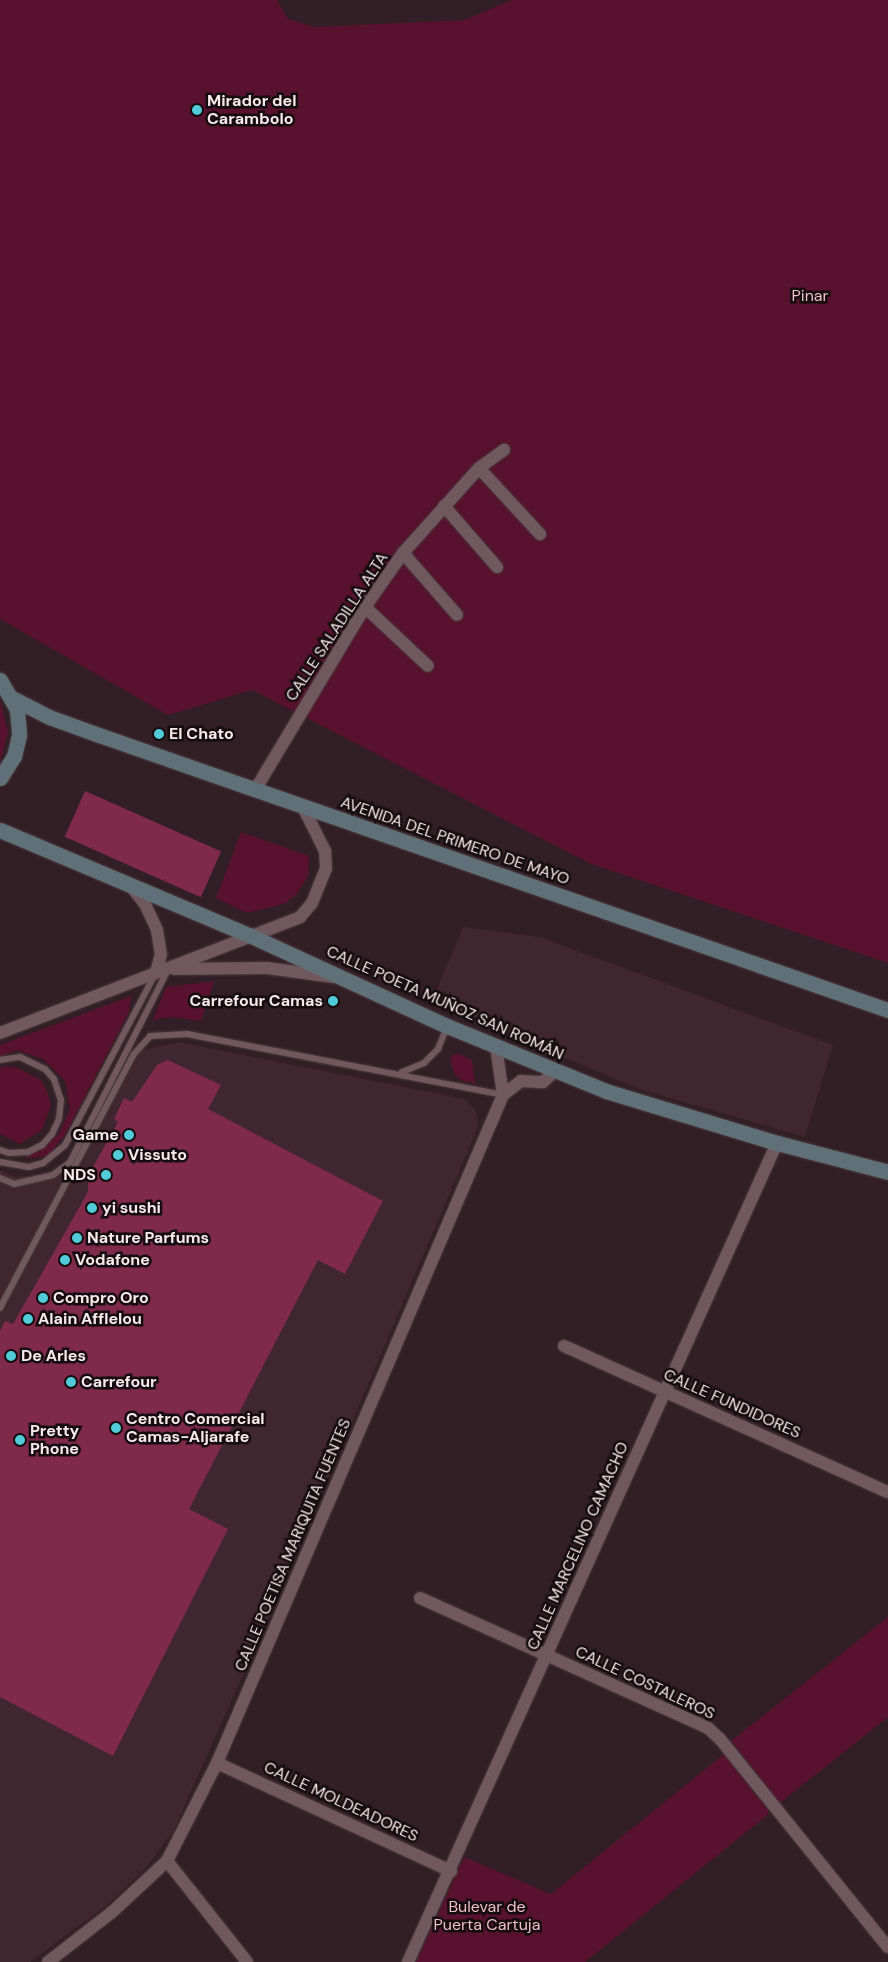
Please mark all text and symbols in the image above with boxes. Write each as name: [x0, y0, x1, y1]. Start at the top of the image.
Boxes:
place label: Mirador del Carambolo: [207, 91, 296, 129]
marker: Mirador del Carambolo: [191, 104, 203, 116]
park label: Pinar: [792, 286, 828, 306]
street label: CALLE SALADILLA ALTA: [282, 549, 392, 705]
place label: El Chato: [169, 724, 234, 744]
marker: El Chato: [153, 728, 165, 740]
street label: AVENIDA DEL PRIMERO DE MAYO: [338, 793, 572, 889]
street label: CALLE POETA MUÑOZ SAN ROMÁN: [323, 942, 567, 1064]
place label: Carrefour Camas: [190, 991, 323, 1011]
marker: Carrefour Camas: [327, 995, 339, 1007]
place label: Game: [72, 1125, 119, 1145]
marker: Game: [123, 1129, 135, 1141]
place label: Vissuto: [128, 1145, 187, 1165]
marker: Vissuto: [112, 1149, 124, 1161]
place label: NDS: [63, 1165, 96, 1185]
marker: NDS: [100, 1169, 112, 1181]
place label: yi sushi: [102, 1198, 161, 1218]
marker: yi sushi: [86, 1202, 98, 1214]
place label: Nature Parfums: [87, 1228, 209, 1248]
marker: Nature Parfums: [71, 1232, 83, 1244]
place label: Vodafone: [75, 1250, 150, 1270]
marker: Vodafone: [59, 1254, 71, 1266]
place label: Compro Oro: [53, 1288, 149, 1308]
marker: Compro Oro: [37, 1292, 49, 1304]
place label: Alain Afflelou: [38, 1309, 142, 1329]
marker: Alain Afflelou: [22, 1313, 34, 1325]
place label: De Arles: [21, 1346, 86, 1366]
marker: De Arles: [5, 1350, 17, 1362]
street label: CALLE FUNDIDORES: [660, 1365, 804, 1443]
place label: Carrefour: [81, 1372, 157, 1392]
marker: Carrefour: [65, 1376, 77, 1388]
place label: Centro Comercial Camas-Aljarafe: [126, 1409, 265, 1447]
street label: CALLE POETISA MARIQUITA FUENTES: [231, 1416, 355, 1674]
place label: Pretty Phone: [30, 1421, 79, 1459]
marker: Centro Comercial Camas-Aljarafe: [110, 1422, 122, 1434]
marker: Pretty Phone: [14, 1434, 26, 1446]
street label: CALLE MARCELINO CAMACHO: [523, 1439, 633, 1653]
street label: CALLE COSTALEROS: [572, 1642, 718, 1724]
street label: CALLE MOLDEADORES: [261, 1758, 421, 1846]
park label: Bulevar de Puerta Cartuja: [434, 1897, 540, 1935]

